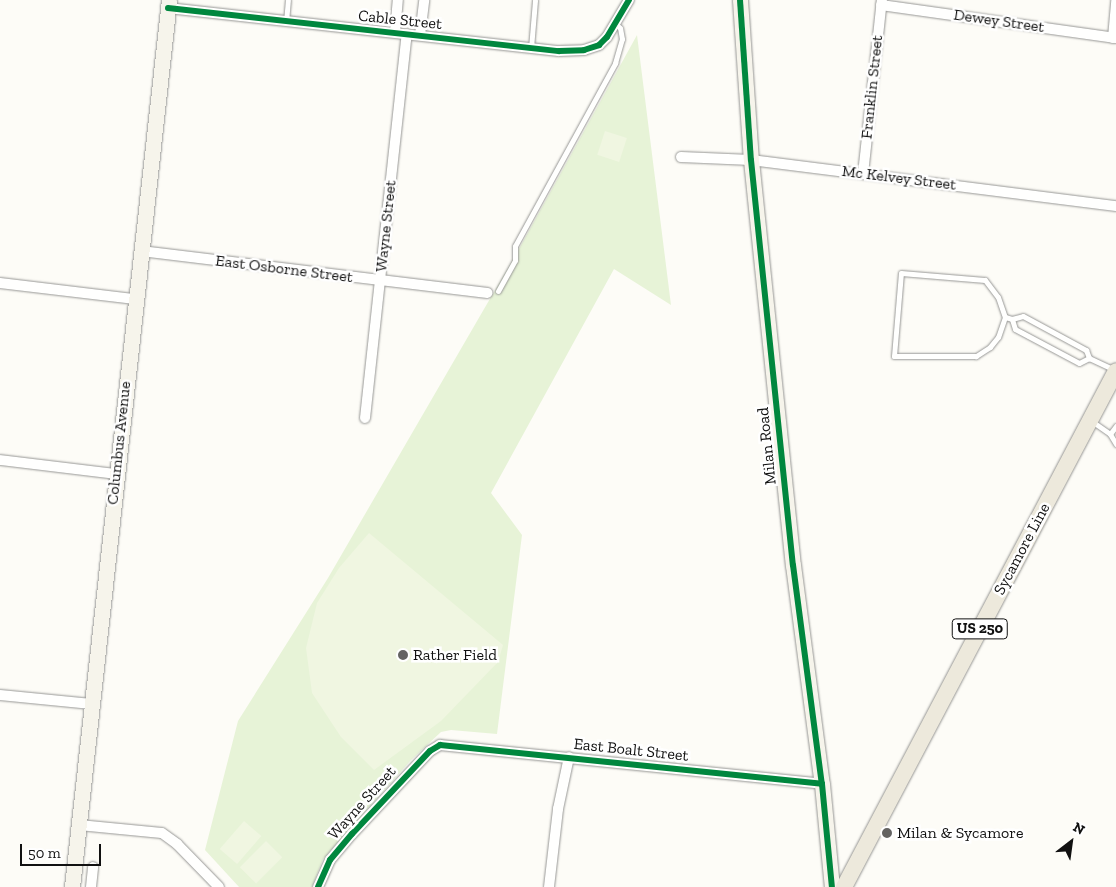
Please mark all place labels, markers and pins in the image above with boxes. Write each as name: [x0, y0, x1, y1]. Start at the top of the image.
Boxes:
place label: Rather Field: [413, 645, 497, 665]
marker: Rather Field: [397, 649, 409, 661]
place label: Milan & Sycamore: [897, 823, 1023, 843]
marker: Milan & Sycamore: [881, 827, 893, 839]

